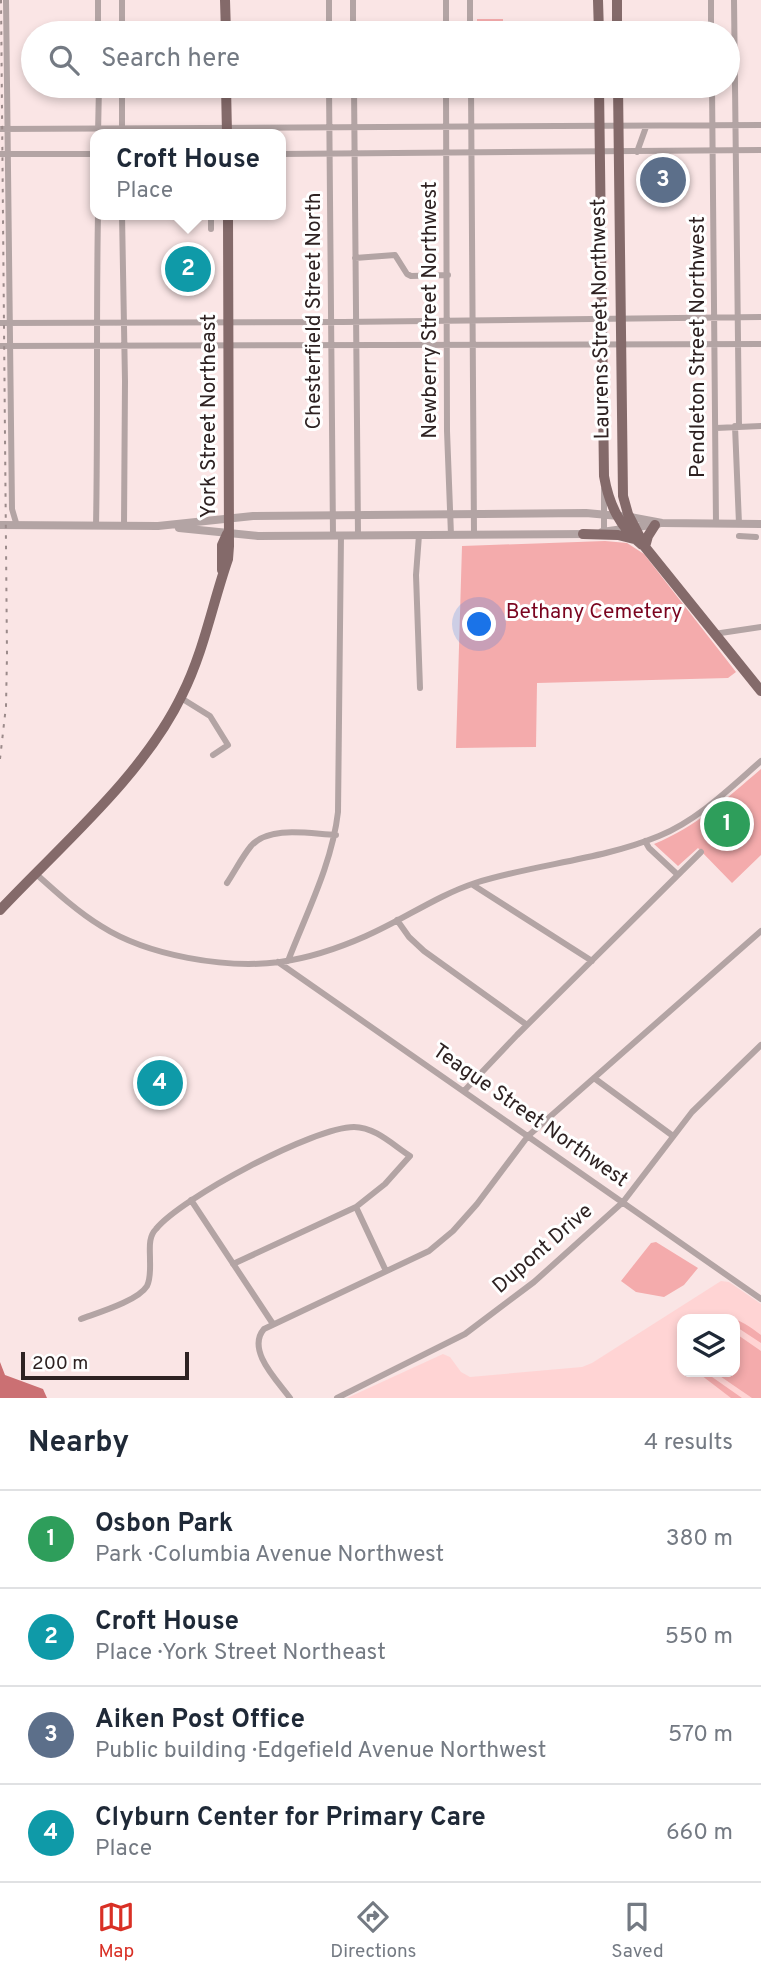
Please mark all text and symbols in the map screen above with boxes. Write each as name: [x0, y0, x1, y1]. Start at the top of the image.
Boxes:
search box: [21, 21, 740, 98]
icon: search: [45, 41, 83, 79]
text: Search here: [101, 43, 240, 76]
popup: [90, 129, 286, 220]
text: Croft House: [116, 144, 260, 177]
pin: 3: [640, 154, 686, 206]
text: Place: [116, 177, 173, 206]
street label: Newberry Street Northwest: [417, 181, 444, 439]
street label: Chesterfield Street North: [301, 193, 328, 429]
street label: Laurens Street Northwest: [585, 198, 617, 440]
street label: Pendleton Street Northwest: [685, 216, 712, 478]
pin: 2: [165, 243, 211, 295]
street label: York Street Northeast: [196, 314, 223, 518]
park label: Bethany Cemetery: [506, 599, 682, 626]
your location: [462, 607, 496, 641]
pin: 1: [704, 798, 750, 850]
street label: Teague Street Northwest: [427, 1038, 633, 1194]
pin: 4: [137, 1057, 183, 1109]
street label: Dupont Drive: [487, 1198, 599, 1300]
map controls: [677, 1314, 740, 1377]
button: layers: [677, 1314, 740, 1377]
scale bar: [21, 1349, 189, 1381]
text: 200 m: [32, 1352, 88, 1376]
text: Nearby: [28, 1425, 129, 1462]
text: 4 results: [644, 1429, 733, 1458]
text: Osbon Park: [95, 1508, 233, 1541]
text: 1: [46, 1525, 56, 1554]
text: 380 m: [666, 1525, 733, 1554]
text: Park · Columbia Avenue Northwest: [95, 1541, 444, 1570]
text: Croft House: [95, 1606, 239, 1639]
text: 2: [44, 1623, 58, 1652]
text: 550 m: [665, 1623, 733, 1652]
text: Place · York Street Northeast: [95, 1639, 386, 1668]
text: Aiken Post Office: [95, 1704, 305, 1737]
text: 3: [44, 1721, 58, 1750]
text: 570 m: [668, 1721, 733, 1750]
text: Public building · Edgefield Avenue Northwest: [95, 1737, 547, 1766]
text: Clyburn Center for Primary Care: [95, 1802, 486, 1835]
text: 4: [44, 1819, 58, 1848]
text: 660 m: [666, 1819, 733, 1848]
text: Place: [95, 1835, 152, 1864]
tab: Map: [97, 1898, 135, 1964]
tab: Directions: [330, 1898, 417, 1964]
tab: Saved: [611, 1898, 664, 1964]

